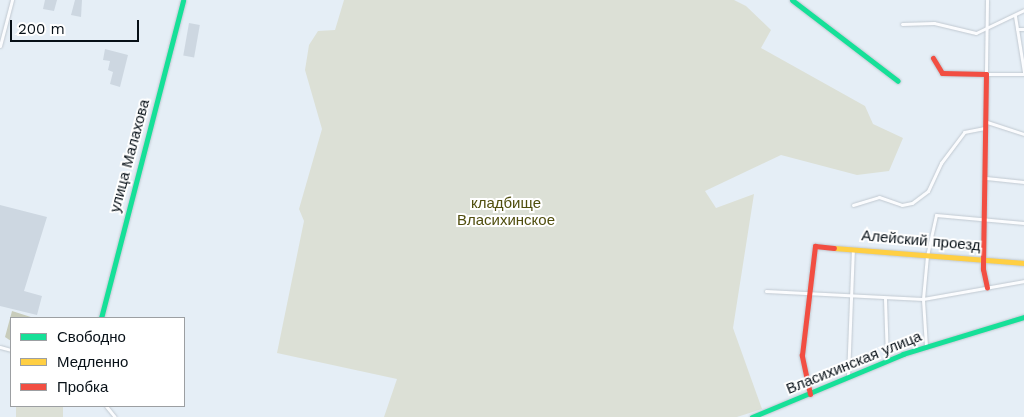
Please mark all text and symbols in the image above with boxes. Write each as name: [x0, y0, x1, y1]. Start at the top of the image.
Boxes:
scale bar: [12, 10, 141, 42]
text: 200 m: [18, 20, 65, 38]
street label: улица Малахова: [106, 98, 154, 214]
park label: кладбище Власихинское: [457, 194, 555, 229]
street label: Алейский проезд: [861, 227, 981, 255]
legend: [10, 317, 185, 407]
text: Свободно: [57, 328, 126, 346]
street label: Власихинская улица: [784, 328, 924, 398]
text: Медленно: [57, 353, 128, 371]
text: Пробка: [57, 378, 108, 396]

